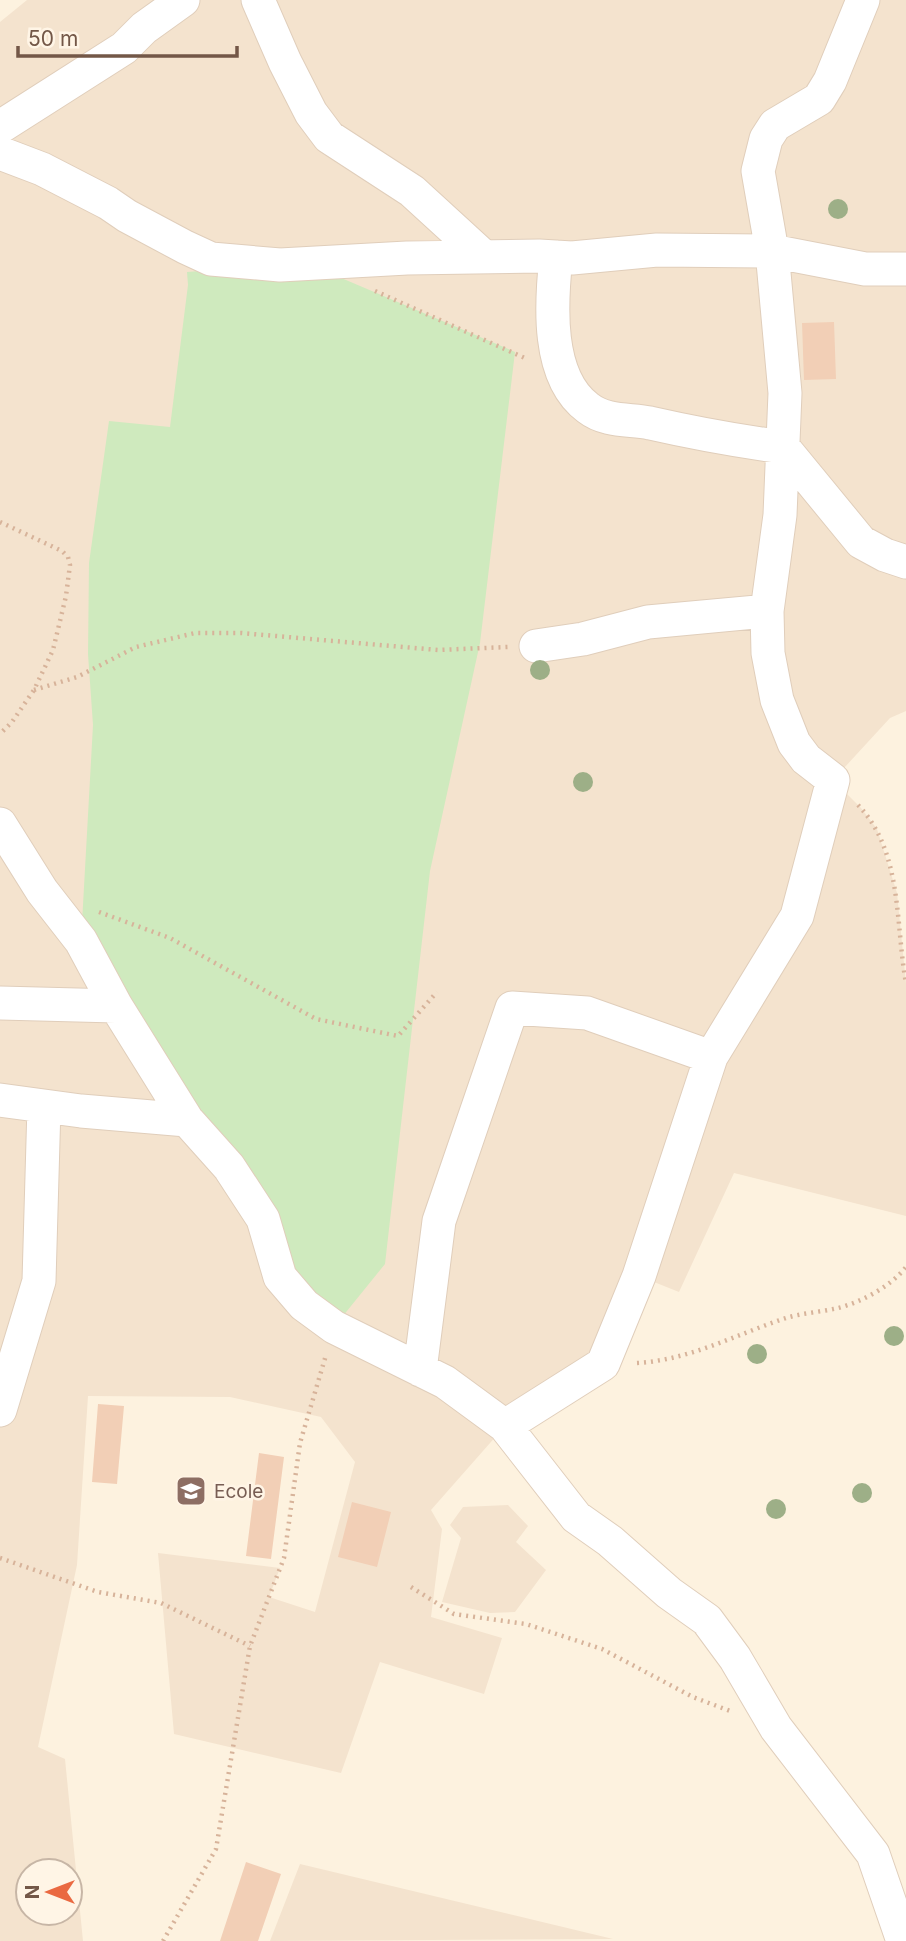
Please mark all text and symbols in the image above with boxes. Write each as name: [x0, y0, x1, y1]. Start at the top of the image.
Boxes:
scale bar: [18, 14, 236, 58]
text: 50 m: [28, 26, 78, 51]
school or university icon: Ecole: [174, 1474, 208, 1508]
place label: Ecole: [214, 1480, 263, 1503]
north arrow: [14, 1857, 84, 1927]
text: N: [21, 1885, 44, 1899]

